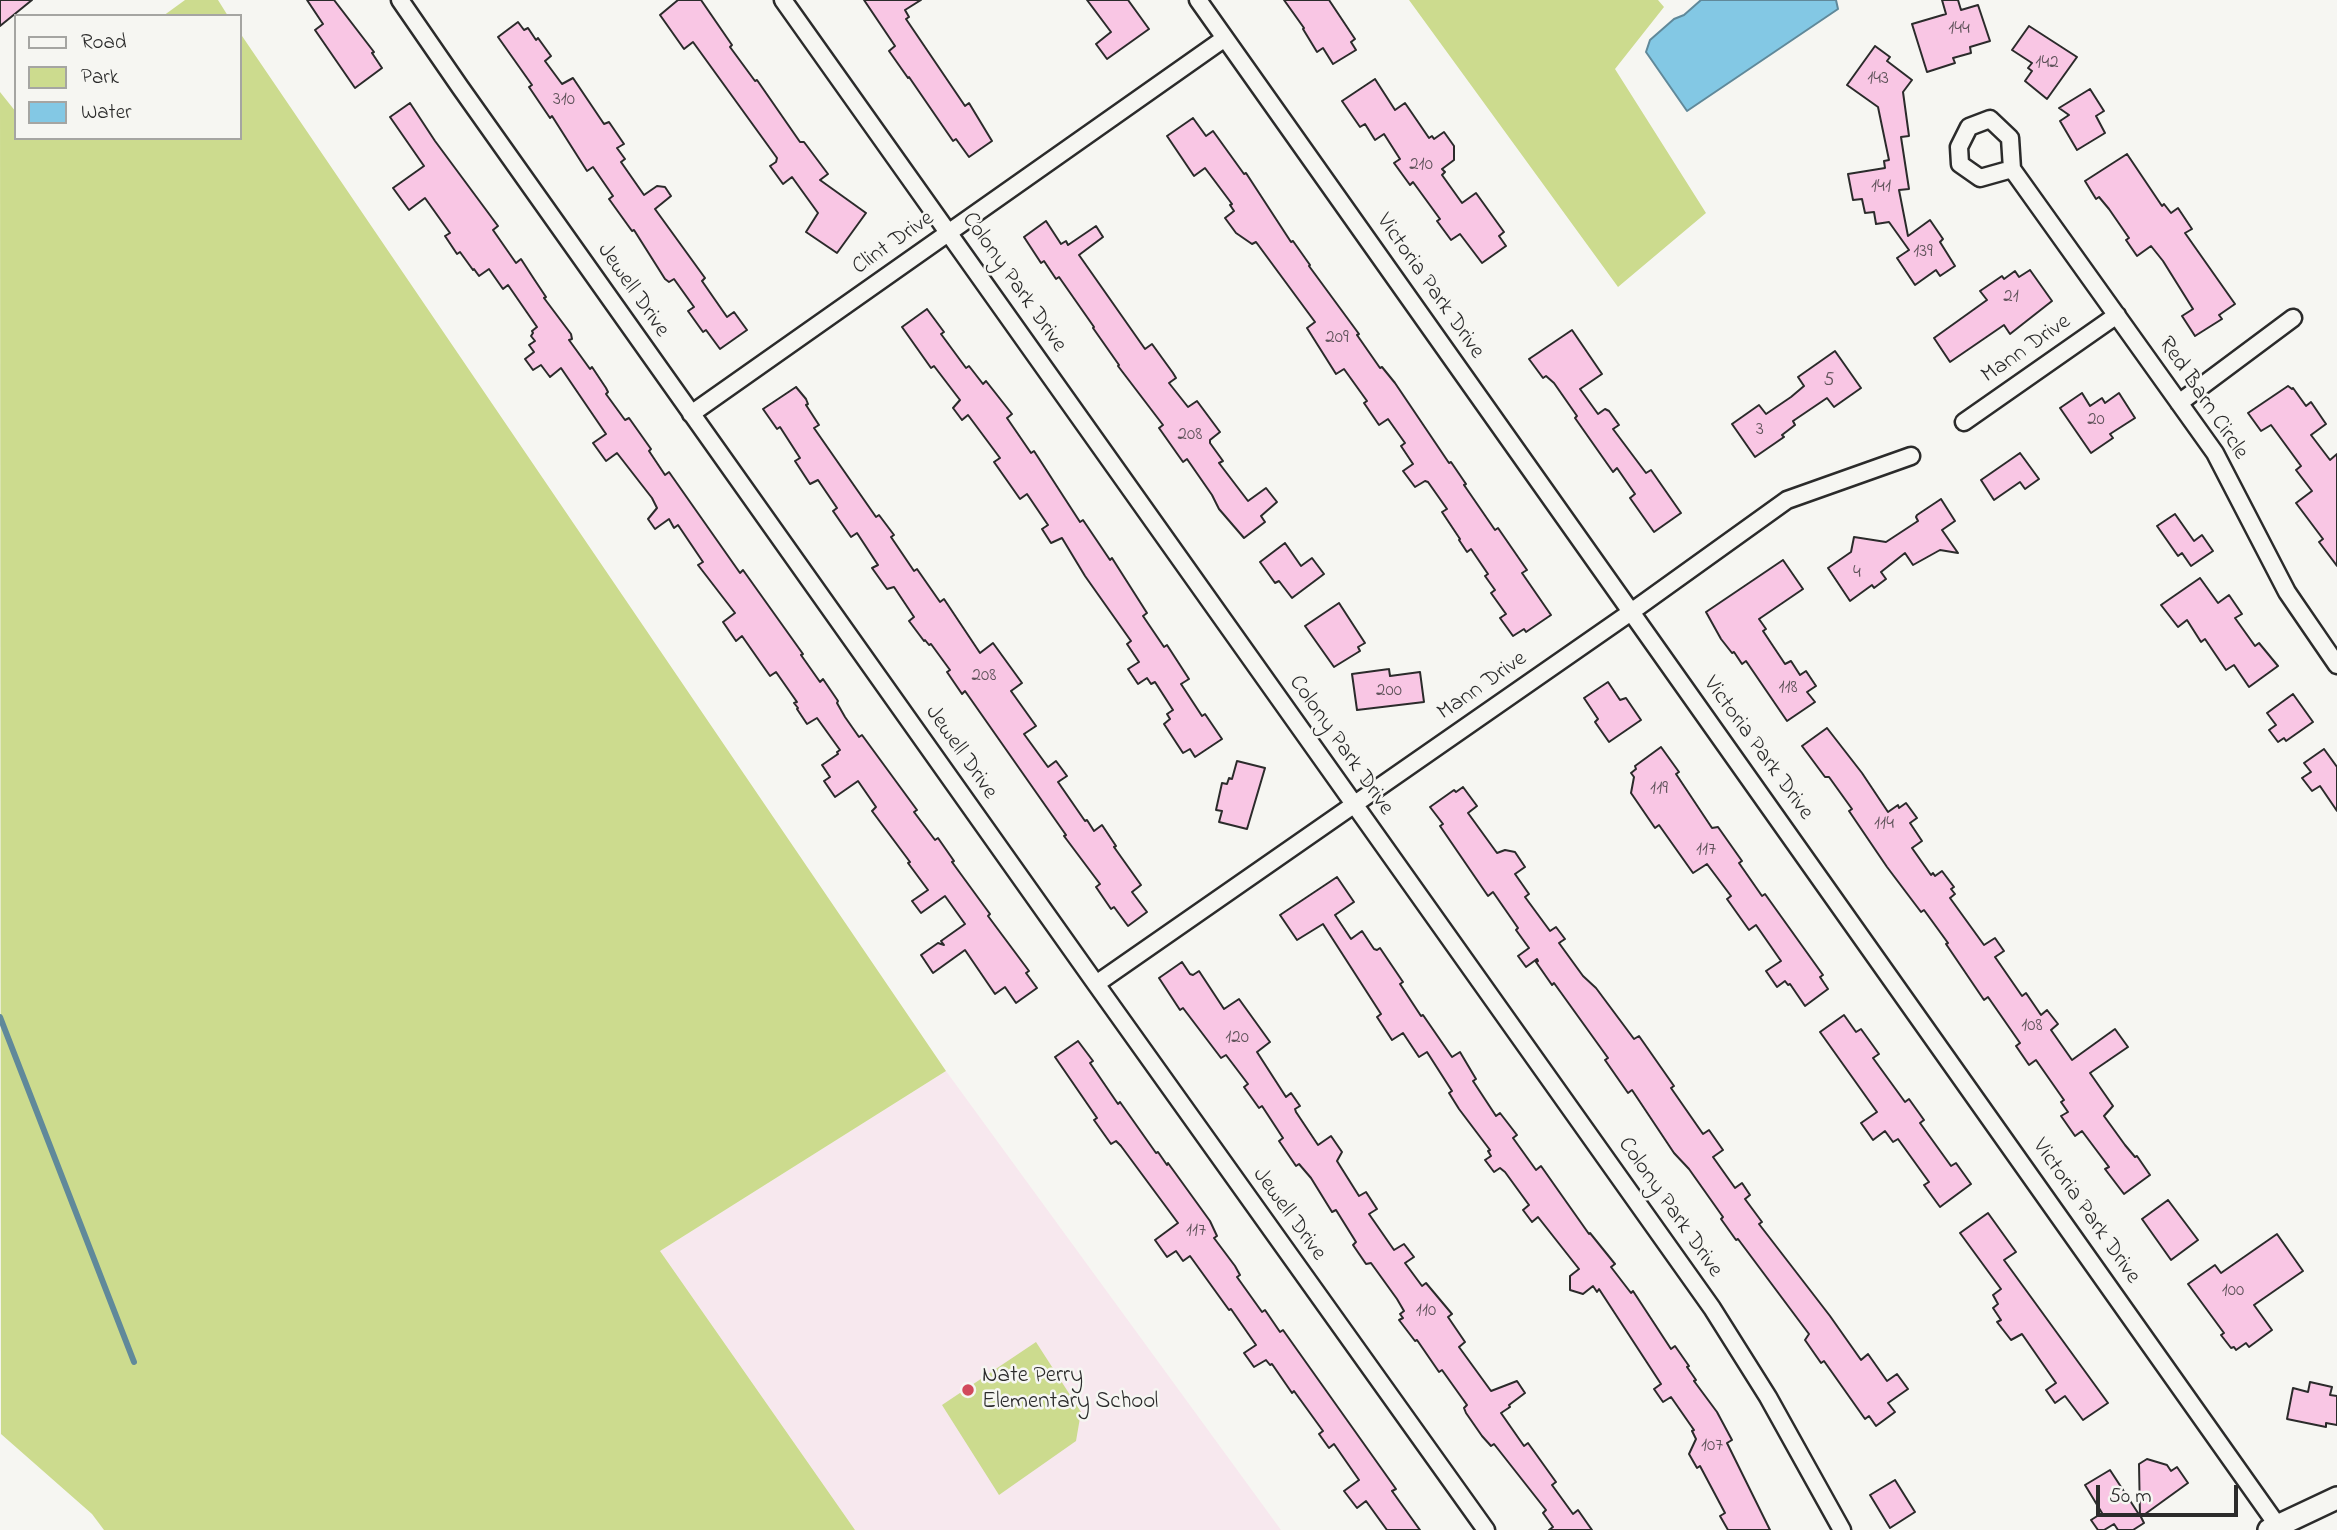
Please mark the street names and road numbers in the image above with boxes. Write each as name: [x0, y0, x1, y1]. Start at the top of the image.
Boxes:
street label: Clint Drive: [848, 206, 940, 282]
street label: Colony Park Drive: [954, 208, 1072, 358]
street label: Victoria Park Drive: [1369, 209, 1489, 365]
street label: Jewell Drive: [590, 239, 674, 343]
street label: Mann Drive: [1977, 309, 2077, 391]
street label: Red Barn Circle: [2151, 332, 2253, 466]
street label: Mann Drive: [1433, 646, 1533, 728]
street label: Colony Park Drive: [1281, 671, 1399, 821]
street label: Victoria Park Drive: [1696, 672, 1818, 826]
street label: Jewell Drive: [918, 701, 1002, 805]
street label: Colony Park Drive: [1610, 1133, 1728, 1283]
street label: Victoria Park Drive: [2025, 1134, 2145, 1290]
street label: Jewell Drive: [1245, 1163, 1331, 1267]

